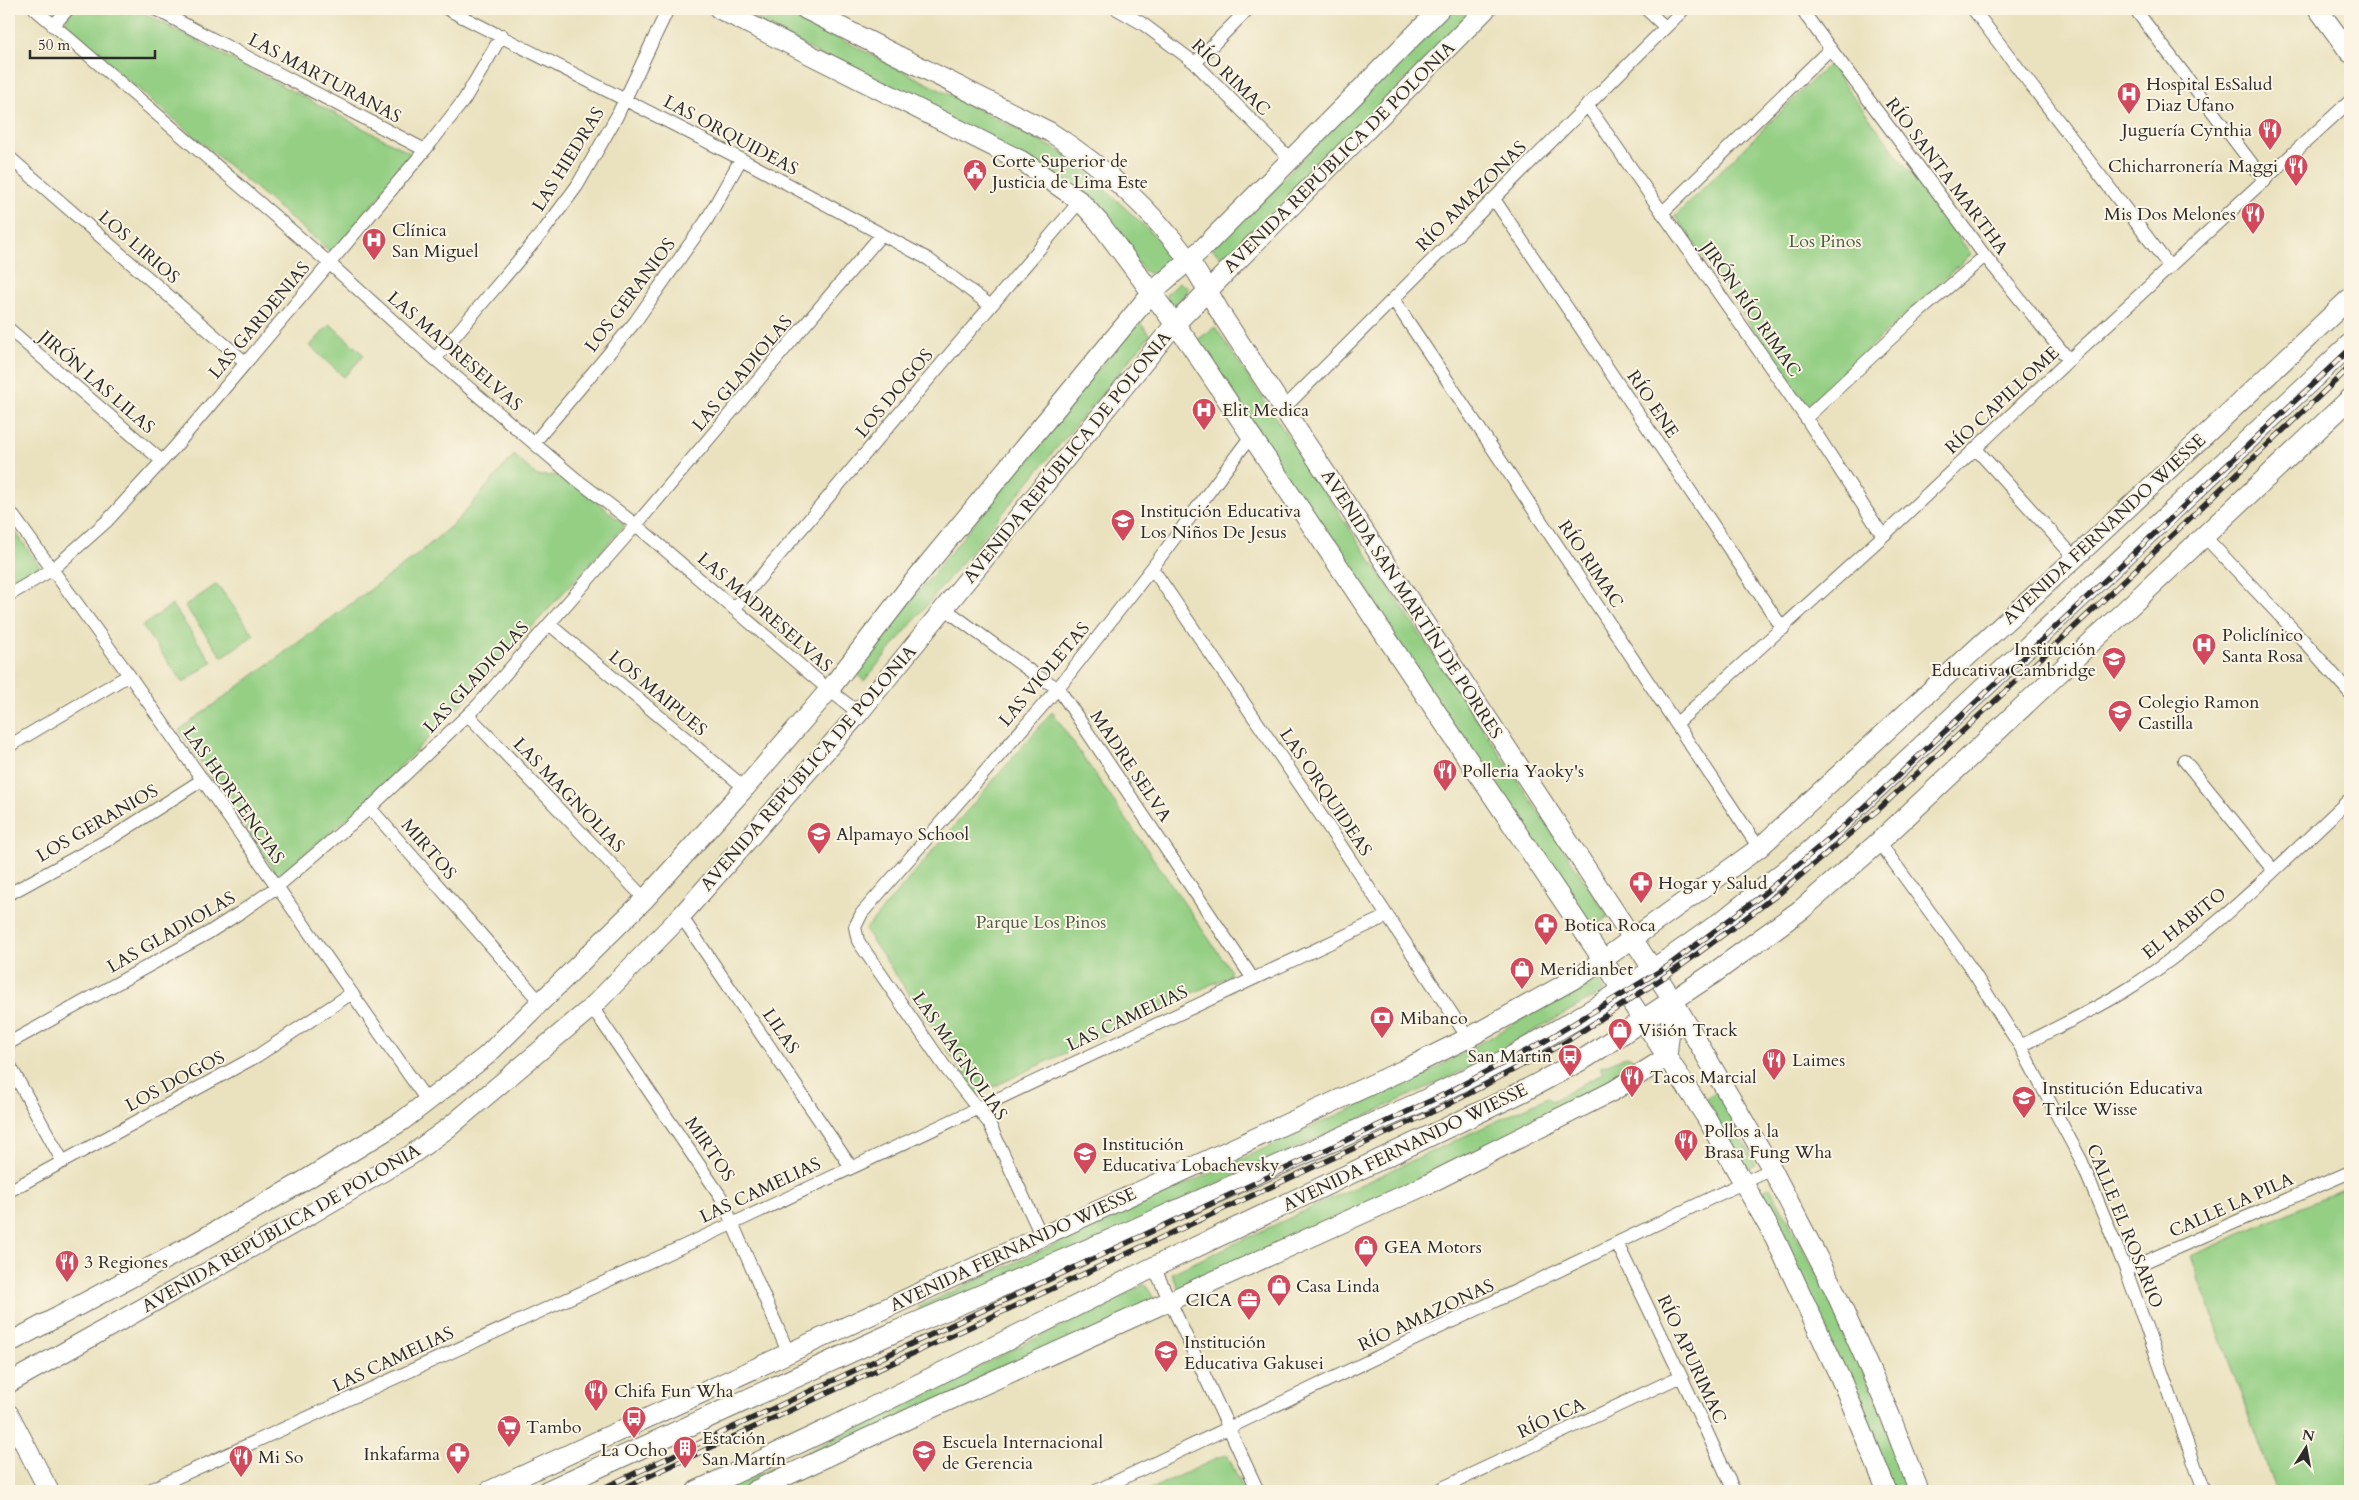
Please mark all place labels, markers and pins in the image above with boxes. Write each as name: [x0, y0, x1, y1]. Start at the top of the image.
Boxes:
place label: Hospital EsSalud Diaz Ufano: [2146, 72, 2273, 118]
hospital icon: Hospital EsSalud Diaz Ufano: [2116, 81, 2142, 115]
restaurant icon: Juguería Cynthia: [2257, 117, 2283, 151]
place label: Juguería Cynthia: [2119, 118, 2252, 143]
place label: Corte Superior de Justicia de Lima Este: [989, 149, 1148, 195]
restaurant icon: Chicharronería Maggi: [2283, 153, 2309, 187]
place label: Chicharronería Maggi: [2108, 154, 2278, 179]
public building icon: Corte Superior de Justicia de Lima Este: [962, 158, 988, 192]
restaurant icon: Mis Dos Melones: [2240, 201, 2266, 235]
place label: Mis Dos Melones: [2104, 202, 2236, 227]
place label: Clínica San Miguel: [392, 218, 479, 264]
hospital icon: Clínica San Miguel: [361, 227, 387, 261]
hospital icon: Elit Medica: [1191, 397, 1217, 431]
place label: Elit Medica: [1222, 398, 1309, 423]
place label: Institución Educativa Los Niños De Jesus: [1140, 499, 1301, 545]
school or university icon: Institución Educativa Los Niños De Jesus: [1110, 508, 1136, 542]
place label: Policlínico Santa Rosa: [2222, 623, 2304, 669]
hospital icon: Policlínico Santa Rosa: [2191, 632, 2217, 666]
place label: Institución Educativa Cambridge: [1931, 637, 2097, 683]
school or university icon: Institución Educativa Cambridge: [2101, 646, 2127, 680]
place label: Colegio Ramon Castilla: [2138, 690, 2260, 736]
school or university icon: Colegio Ramon Castilla: [2107, 699, 2133, 733]
restaurant icon: Polleria Yaoky's: [1432, 758, 1458, 792]
place label: Polleria Yaoky's: [1462, 759, 1584, 784]
school or university icon: Alpamayo School: [806, 821, 832, 855]
place label: Alpamayo School: [836, 822, 969, 847]
pharmacy icon: Hogar y Salud: [1628, 870, 1654, 904]
place label: Hogar y Salud: [1658, 871, 1768, 896]
pharmacy icon: Botica Roca: [1533, 912, 1559, 946]
place label: Botica Roca: [1564, 913, 1656, 938]
shop icon: Meridianbet: [1509, 956, 1535, 990]
place label: Meridianbet: [1540, 957, 1633, 982]
bank icon: Mibanco: [1369, 1005, 1395, 1039]
place label: Mibanco: [1400, 1006, 1468, 1031]
shop icon: Visión Track: [1607, 1017, 1633, 1051]
place label: Visión Track: [1638, 1018, 1738, 1043]
bus stop icon: San Martin: [1557, 1043, 1583, 1077]
place label: San Martin: [1468, 1044, 1553, 1069]
restaurant icon: Laimes: [1761, 1047, 1787, 1081]
place label: Laimes: [1792, 1048, 1845, 1073]
restaurant icon: Tacos Marcial: [1619, 1064, 1645, 1098]
place label: Tacos Marcial: [1650, 1065, 1757, 1090]
place label: Institución Educativa Trilce Wisse: [2042, 1076, 2203, 1122]
school or university icon: Institución Educativa Trilce Wisse: [2011, 1085, 2037, 1119]
place label: Pollos a la Brasa Fung Wha: [1704, 1119, 1832, 1165]
restaurant icon: Pollos a la Brasa Fung Wha: [1673, 1128, 1699, 1162]
place label: Institución Educativa Lobachevsky: [1102, 1132, 1280, 1178]
school or university icon: Institución Educativa Lobachevsky: [1072, 1141, 1098, 1175]
shop icon: GEA Motors: [1353, 1234, 1379, 1268]
place label: GEA Motors: [1384, 1235, 1482, 1260]
restaurant icon: 3 Regiones: [54, 1249, 80, 1283]
place label: 3 Regiones: [84, 1250, 168, 1275]
shop icon: Casa Linda: [1266, 1273, 1292, 1307]
place label: Casa Linda: [1296, 1274, 1380, 1299]
office icon: CICA: [1236, 1287, 1262, 1321]
place label: CICA: [1186, 1288, 1232, 1313]
place label: Institución Educativa Gakusei: [1184, 1330, 1324, 1376]
school or university icon: Institución Educativa Gakusei: [1153, 1339, 1179, 1373]
restaurant icon: Chifa Fun Wha: [583, 1378, 609, 1412]
place label: Chifa Fun Wha: [614, 1379, 734, 1404]
bus stop icon: La Ocho: [621, 1405, 647, 1439]
supermarket icon: Tambo: [496, 1414, 522, 1448]
place label: Tambo: [526, 1415, 582, 1440]
place label: Estación San Martín: [702, 1426, 787, 1472]
place label: Escuela Internacional de Gerencia: [942, 1430, 1103, 1476]
building icon: Estación San Martín: [672, 1435, 698, 1469]
place label: La Ocho: [601, 1438, 668, 1463]
school or university icon: Escuela Internacional de Gerencia: [911, 1439, 937, 1473]
pharmacy icon: Inkafarma: [445, 1441, 471, 1475]
place label: Inkafarma: [363, 1442, 440, 1467]
restaurant icon: Mi So: [228, 1444, 254, 1478]
place label: Mi So: [258, 1445, 304, 1470]

